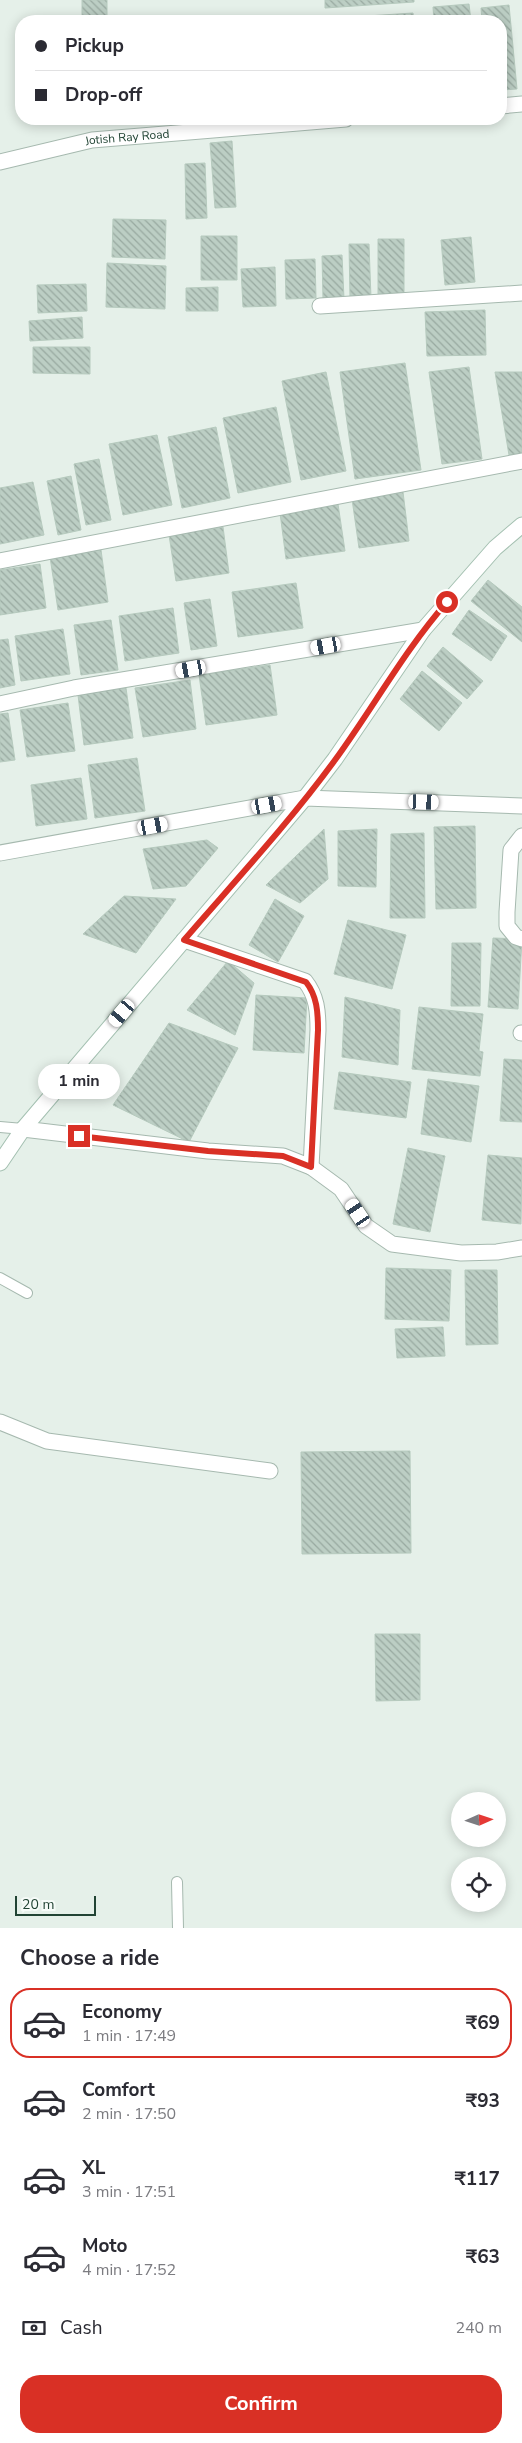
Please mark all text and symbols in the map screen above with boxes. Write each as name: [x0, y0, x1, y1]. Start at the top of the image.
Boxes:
text: Pickup: [65, 33, 124, 59]
text: Drop-off: [65, 82, 142, 108]
street label: Jotish Ray Road: [82, 126, 170, 150]
route start: [436, 591, 458, 613]
car: [309, 636, 342, 656]
car: [174, 659, 207, 679]
car: [408, 794, 439, 810]
car: [250, 795, 283, 815]
car: [136, 816, 169, 836]
car: [106, 997, 137, 1029]
callout: 1 min: [38, 1064, 120, 1098]
text: 1 min: [58, 1070, 100, 1092]
route end: [68, 1125, 90, 1147]
car: [343, 1196, 372, 1230]
north arrow: [451, 1792, 506, 1848]
map controls: [451, 1792, 506, 1912]
button: locate: [451, 1857, 506, 1912]
scale bar: [15, 1893, 96, 1916]
text: 20 m: [22, 1895, 54, 1914]
text: Choose a ride: [20, 1943, 159, 1973]
text: Economy: [82, 1999, 162, 2025]
icon: car: [22, 2001, 67, 2046]
text: ₹69: [466, 2010, 500, 2036]
text: 1 min · 17:49: [82, 2025, 176, 2047]
text: Comfort: [82, 2077, 155, 2103]
icon: car: [22, 2079, 67, 2124]
text: ₹93: [466, 2088, 500, 2114]
text: 2 min · 17:50: [82, 2103, 176, 2125]
text: XL: [82, 2155, 105, 2181]
icon: car: [22, 2157, 67, 2202]
text: ₹117: [454, 2166, 500, 2192]
text: 3 min · 17:51: [82, 2181, 176, 2203]
text: Moto: [82, 2233, 128, 2259]
icon: car: [22, 2235, 67, 2280]
text: ₹63: [466, 2244, 500, 2270]
text: 4 min · 17:52: [82, 2259, 176, 2281]
icon: cash: [20, 2314, 48, 2342]
text: Cash: [60, 2315, 102, 2341]
text: 240 m: [455, 2317, 502, 2339]
button: Confirm: [20, 2375, 502, 2433]

